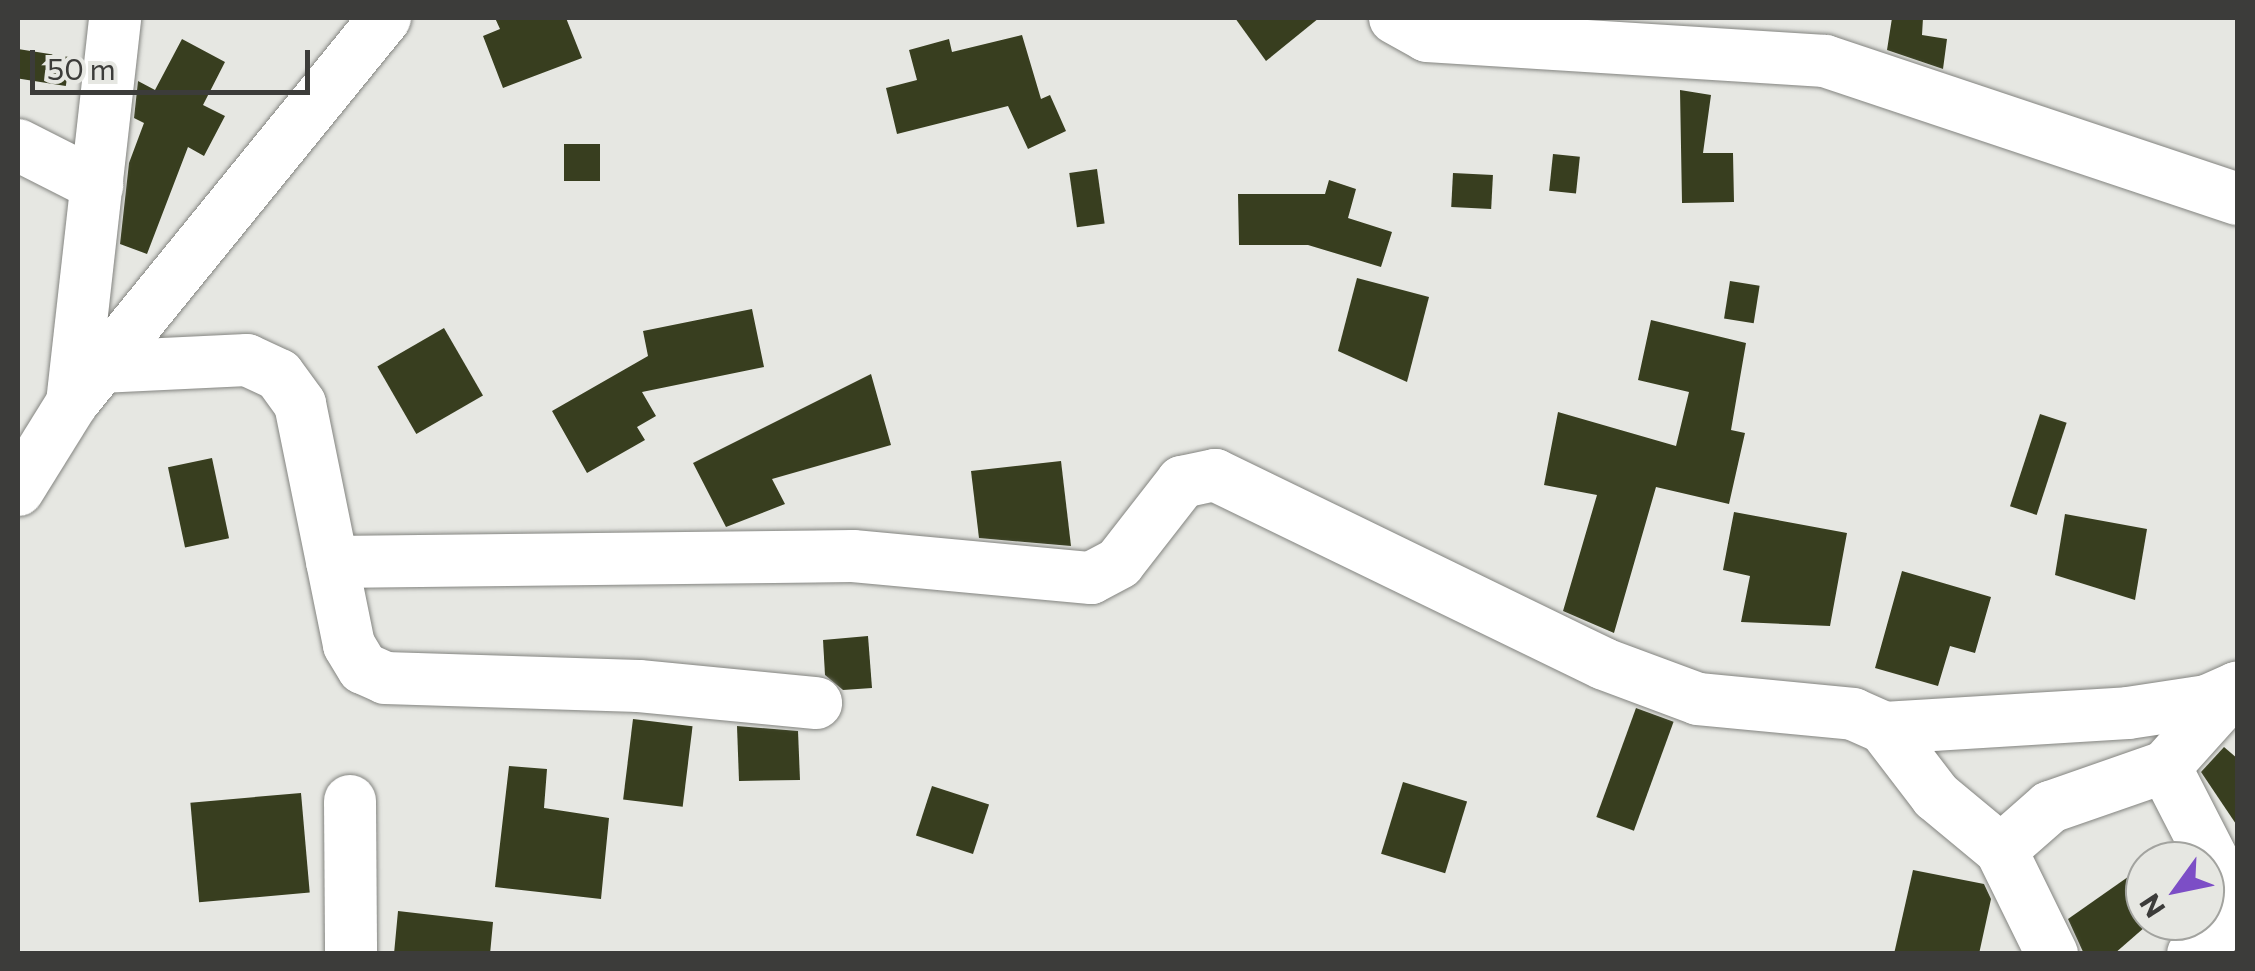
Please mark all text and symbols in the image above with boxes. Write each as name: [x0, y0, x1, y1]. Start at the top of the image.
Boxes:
scale bar: [35, 30, 315, 92]
text: 50 m: [47, 49, 116, 86]
north arrow: [2125, 841, 2225, 941]
text: N: [2132, 888, 2171, 924]

